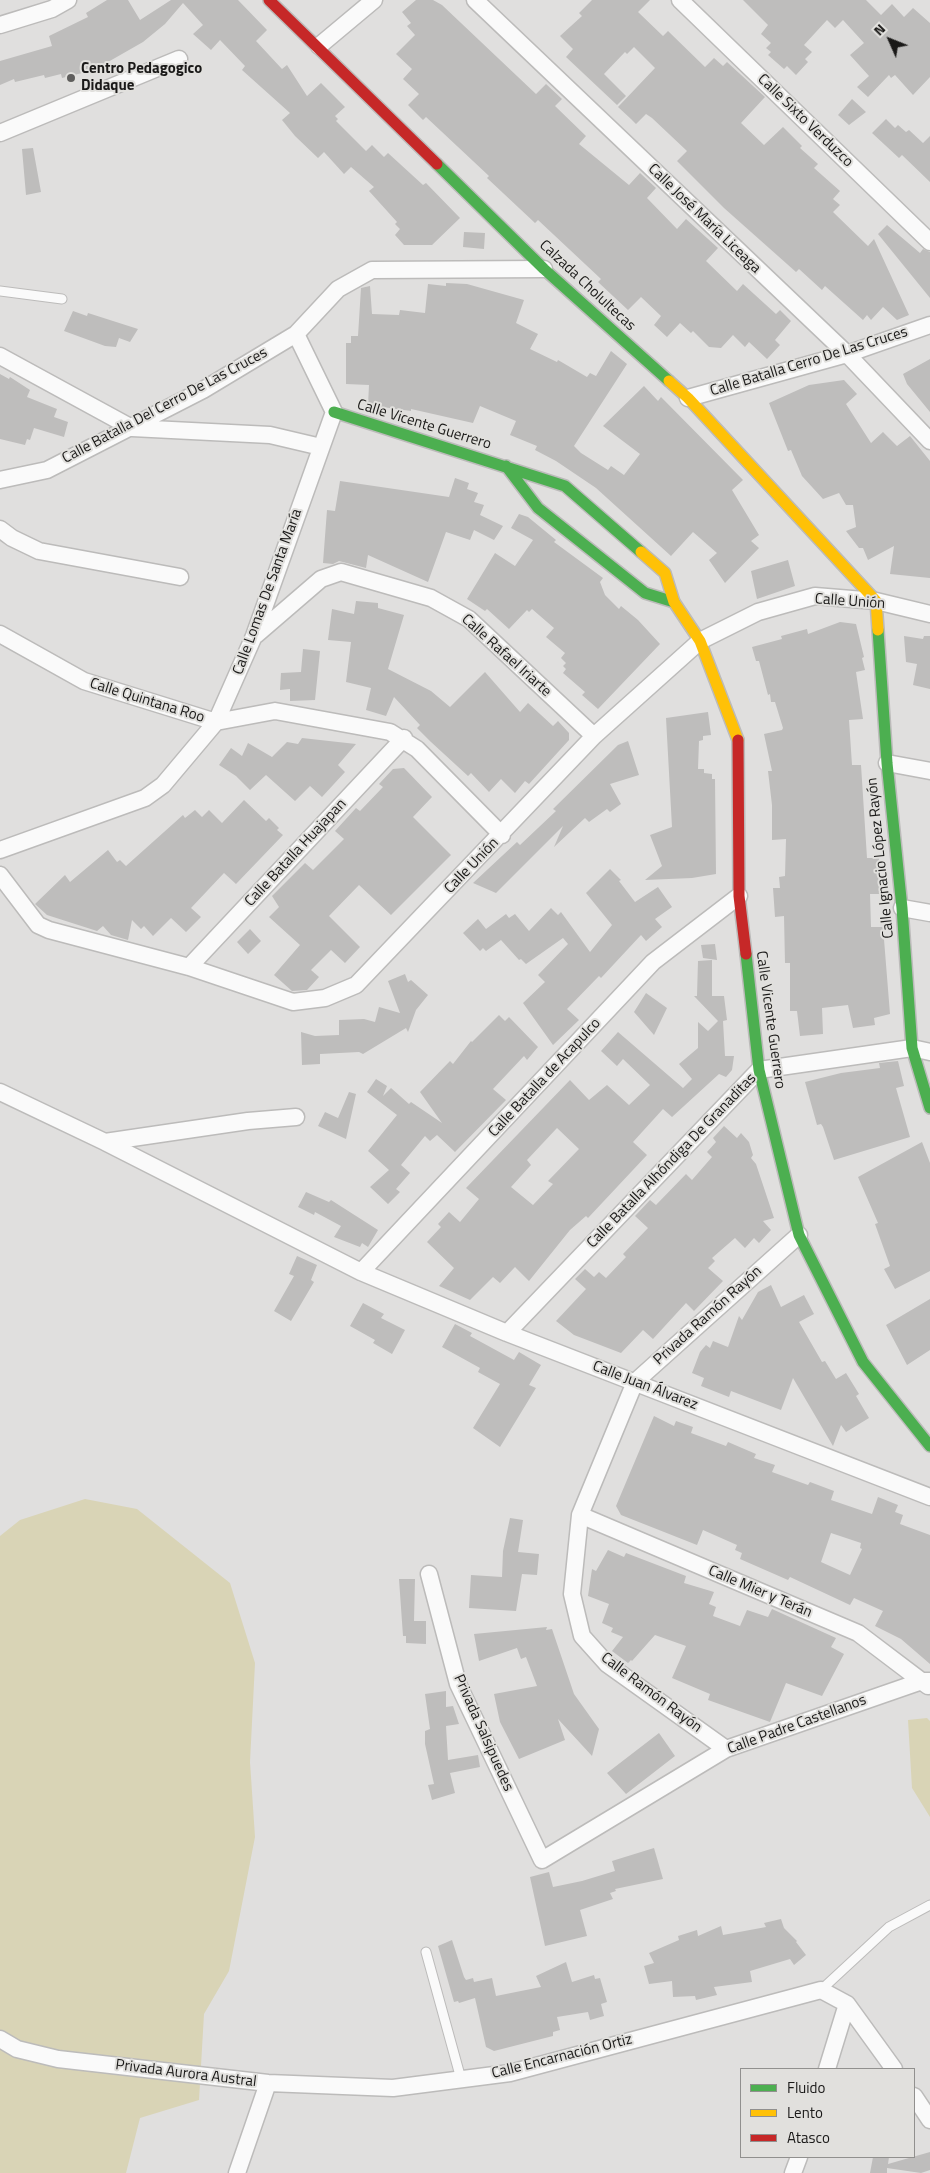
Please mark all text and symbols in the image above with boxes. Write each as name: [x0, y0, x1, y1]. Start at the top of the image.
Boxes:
north arrow: [865, 15, 915, 65]
text: N: [868, 18, 890, 40]
place label: Centro Pedagogico Didaque: [81, 60, 202, 95]
street label: Calle Sixto Verduzco: [753, 71, 857, 171]
marker: Centro Pedagogico Didaque: [65, 72, 77, 84]
street label: Calle José María Liceaga: [644, 160, 764, 278]
street label: Calzada Cholultecas: [535, 237, 639, 335]
street label: Calle Batalla Cerro De Las Cruces: [708, 323, 910, 401]
street label: Calle Batalla Del Cerro De Las Cruces: [59, 344, 271, 468]
street label: Calle Vicente Guerrero: [355, 396, 493, 454]
street label: Calle Lomas De Santa María: [230, 507, 306, 677]
street label: Calle Unión: [814, 591, 886, 613]
street label: Calle Rafael Iriarte: [457, 611, 555, 701]
street label: Calle Quintana Roo: [87, 675, 207, 727]
street label: Calle Ignacio López Rayón: [864, 777, 898, 939]
street label: Calle Batalla Huajapan: [241, 795, 351, 911]
street label: Calle Unión: [441, 834, 503, 898]
street label: Calle Vicente Guerrero: [751, 950, 789, 1090]
street label: Calle Batalla de Acapulco: [485, 1015, 605, 1141]
street label: Calle Batalla Alhóndiga De Granaditas: [584, 1070, 760, 1252]
street label: Privada Ramón Rayón: [650, 1263, 766, 1369]
street label: Calle Juan Álvarez: [590, 1358, 700, 1414]
street label: Calle Mier y Terán: [705, 1562, 815, 1622]
street label: Calle Ramón Rayón: [597, 1649, 705, 1737]
street label: Privada Salsipuedes: [449, 1672, 517, 1794]
street label: Calle Padre Castellanos: [725, 1691, 869, 1759]
street label: Calle Encarnación Ortiz: [490, 2031, 634, 2083]
street label: Privada Aurora Austral: [114, 2056, 258, 2092]
legend: [740, 2068, 915, 2158]
text: Fluido: [787, 2076, 825, 2099]
text: Lento: [787, 2101, 823, 2124]
text: Atasco: [787, 2126, 830, 2149]

